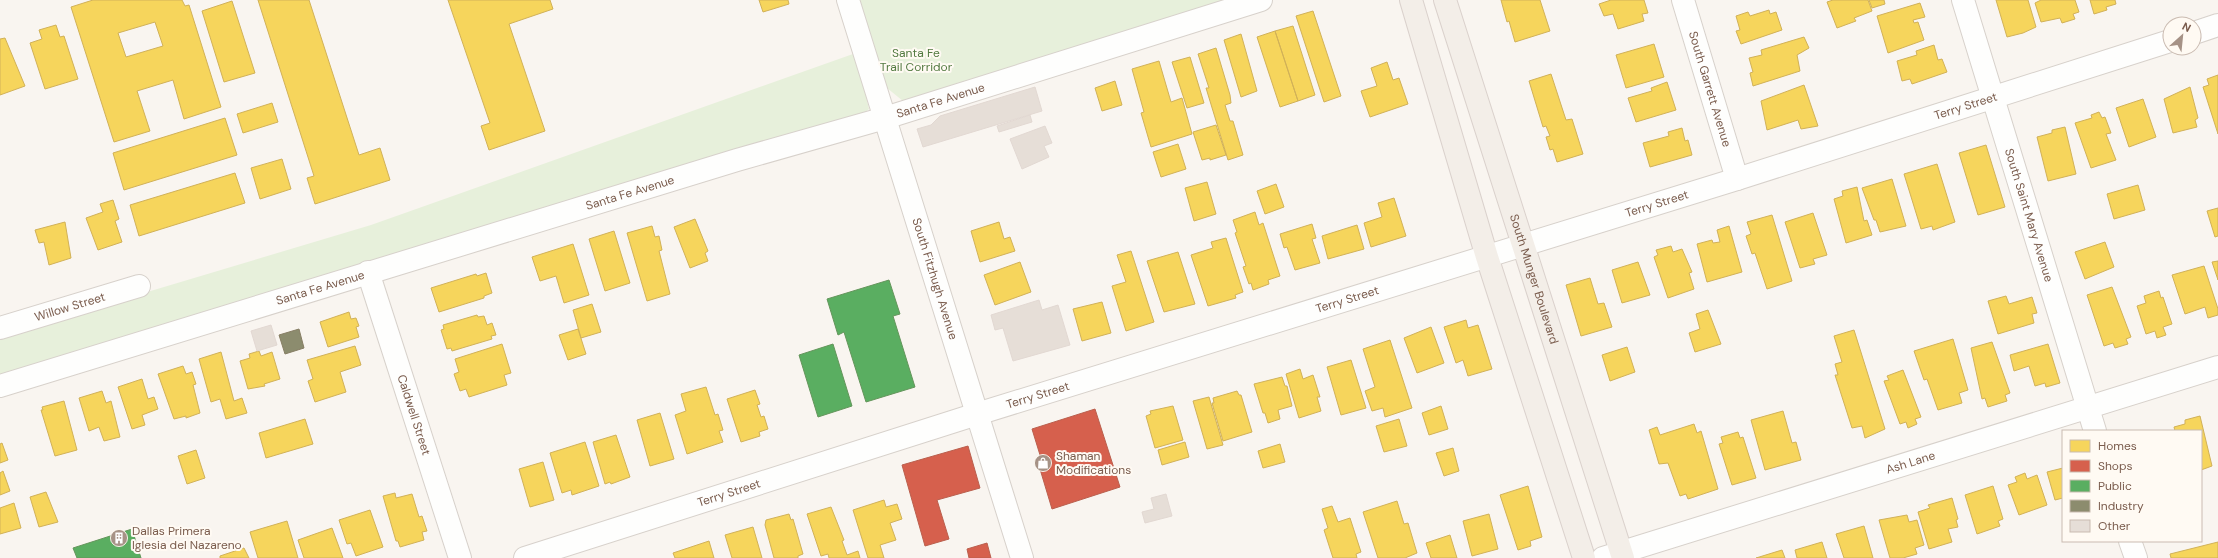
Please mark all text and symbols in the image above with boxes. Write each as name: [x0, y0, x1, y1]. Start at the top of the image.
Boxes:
north arrow: [2162, 16, 2202, 56]
text: N: [2180, 19, 2193, 35]
street label: South Garrett Avenue: [1685, 29, 1735, 149]
park label: Santa Fe Trail Corridor: [880, 45, 953, 75]
street label: Santa Fe Avenue: [894, 79, 987, 122]
street label: Terry Street: [1932, 88, 2000, 124]
street label: South Saint Mary Avenue: [2001, 146, 2057, 284]
street label: Santa Fe Avenue: [584, 172, 676, 214]
street label: Terry Street: [1623, 186, 1691, 221]
street label: South Munger Boulevard: [1506, 212, 1562, 346]
street label: South Fitzhugh Avenue: [908, 216, 961, 342]
street label: Santa Fe Avenue: [274, 267, 367, 309]
street label: Terry Street: [1314, 282, 1381, 317]
street label: Willow Street: [33, 289, 108, 325]
street label: Caldwell Street: [393, 372, 434, 457]
street label: Terry Street: [1004, 378, 1072, 413]
legend: [2062, 430, 2202, 542]
text: Homes: [2098, 438, 2137, 454]
street label: Ash Lane: [1884, 447, 1937, 478]
place label: Shaman Modifications: [1056, 448, 1131, 478]
shop icon: Shaman Modifications: [1033, 453, 1053, 473]
text: Shops: [2098, 458, 2133, 474]
street label: Terry Street: [695, 475, 763, 511]
text: Public: [2098, 478, 2132, 494]
text: Industry: [2098, 498, 2144, 514]
text: Other: [2098, 518, 2131, 534]
place label: Dallas Primera Iglesia del Nazareno: [132, 523, 242, 553]
building icon: Dallas Primera Iglesia del Nazareno: [109, 528, 129, 548]

